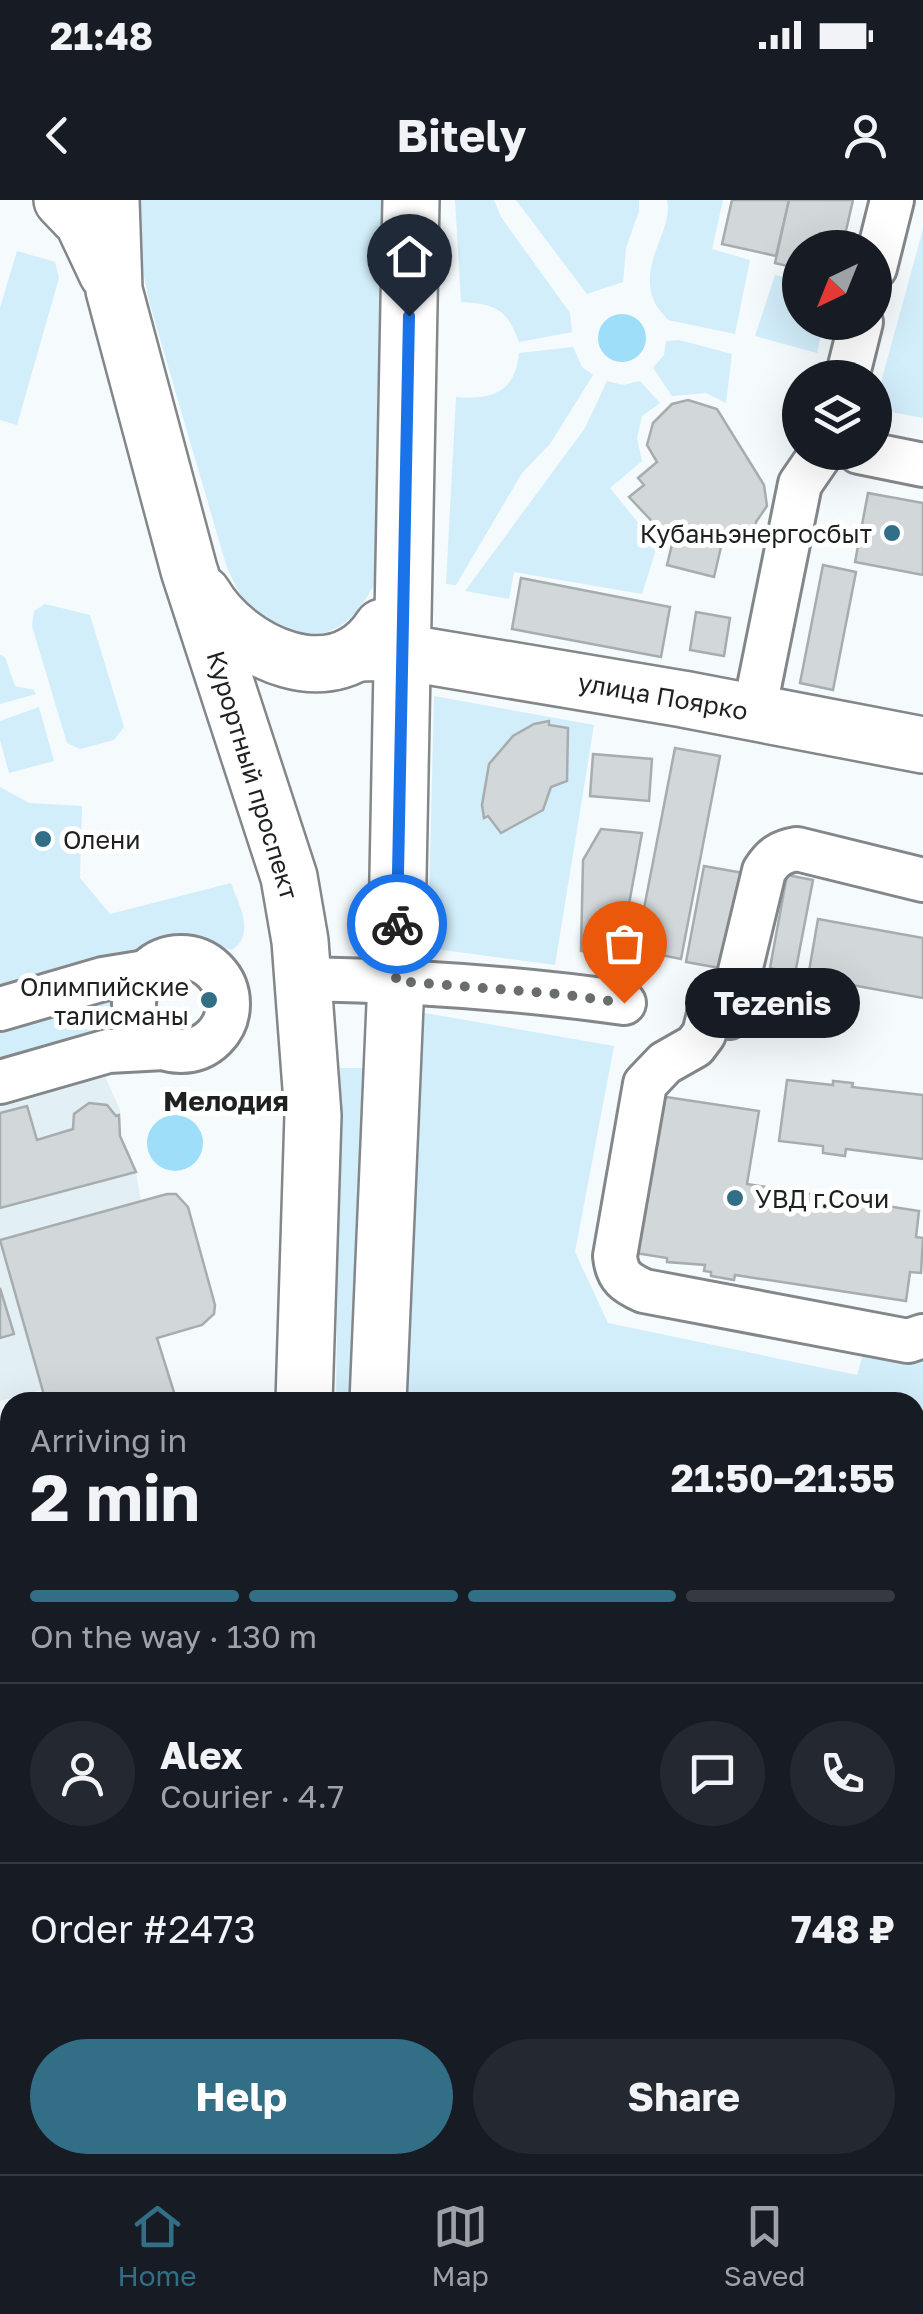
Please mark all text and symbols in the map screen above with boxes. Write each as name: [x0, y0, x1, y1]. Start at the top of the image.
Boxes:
text: 21:48: [50, 13, 153, 58]
icon: back: [30, 108, 85, 163]
text: Bitely: [397, 108, 526, 162]
icon: person: [838, 108, 893, 163]
pin: [367, 214, 452, 317]
icon: home: [382, 229, 437, 284]
north arrow: [782, 230, 892, 340]
map controls: [782, 230, 892, 470]
button: layers: [782, 360, 892, 470]
place label: Кубаньэнергосбыт: [640, 518, 872, 549]
marker: Кубаньэнергосбыт: [881, 522, 903, 544]
street label: Курортный проспект: [200, 647, 306, 903]
street label: улица Поярко: [576, 666, 750, 726]
place label: Олени: [63, 824, 140, 855]
marker: Олени: [32, 828, 54, 850]
courier: [347, 874, 447, 974]
icon: bike: [370, 897, 425, 952]
pin: [582, 901, 667, 1004]
icon: bag: [597, 916, 652, 971]
callout: Tezenis: [684, 968, 859, 1038]
place label: Олимпийские талисманы: [20, 971, 189, 1031]
text: Tezenis: [713, 984, 832, 1022]
marker: Олимпийские талисманы: [198, 989, 220, 1011]
district label: Мелодия: [163, 1084, 289, 1117]
place label: УВД г.Сочи: [755, 1183, 889, 1214]
marker: УВД г.Сочи: [724, 1187, 746, 1209]
text: Arriving in: [30, 1421, 187, 1459]
text: 21:50–21:55: [671, 1455, 895, 1500]
text: 2 min: [30, 1457, 200, 1535]
text: On the way · 130 m: [30, 1617, 317, 1655]
button: person: [30, 1721, 135, 1826]
button: chat: [660, 1721, 765, 1826]
button: phone: [790, 1721, 895, 1826]
text: Alex: [160, 1732, 243, 1777]
text: Courier · 4.7: [160, 1777, 344, 1815]
text: Order #2473: [30, 1906, 256, 1951]
text: 748 ₽: [791, 1906, 895, 1951]
button: Help: [30, 2039, 453, 2154]
button: Share: [473, 2039, 895, 2154]
tab: Home: [118, 2199, 197, 2292]
tab: Map: [432, 2199, 489, 2292]
tab: Saved: [724, 2199, 806, 2292]

